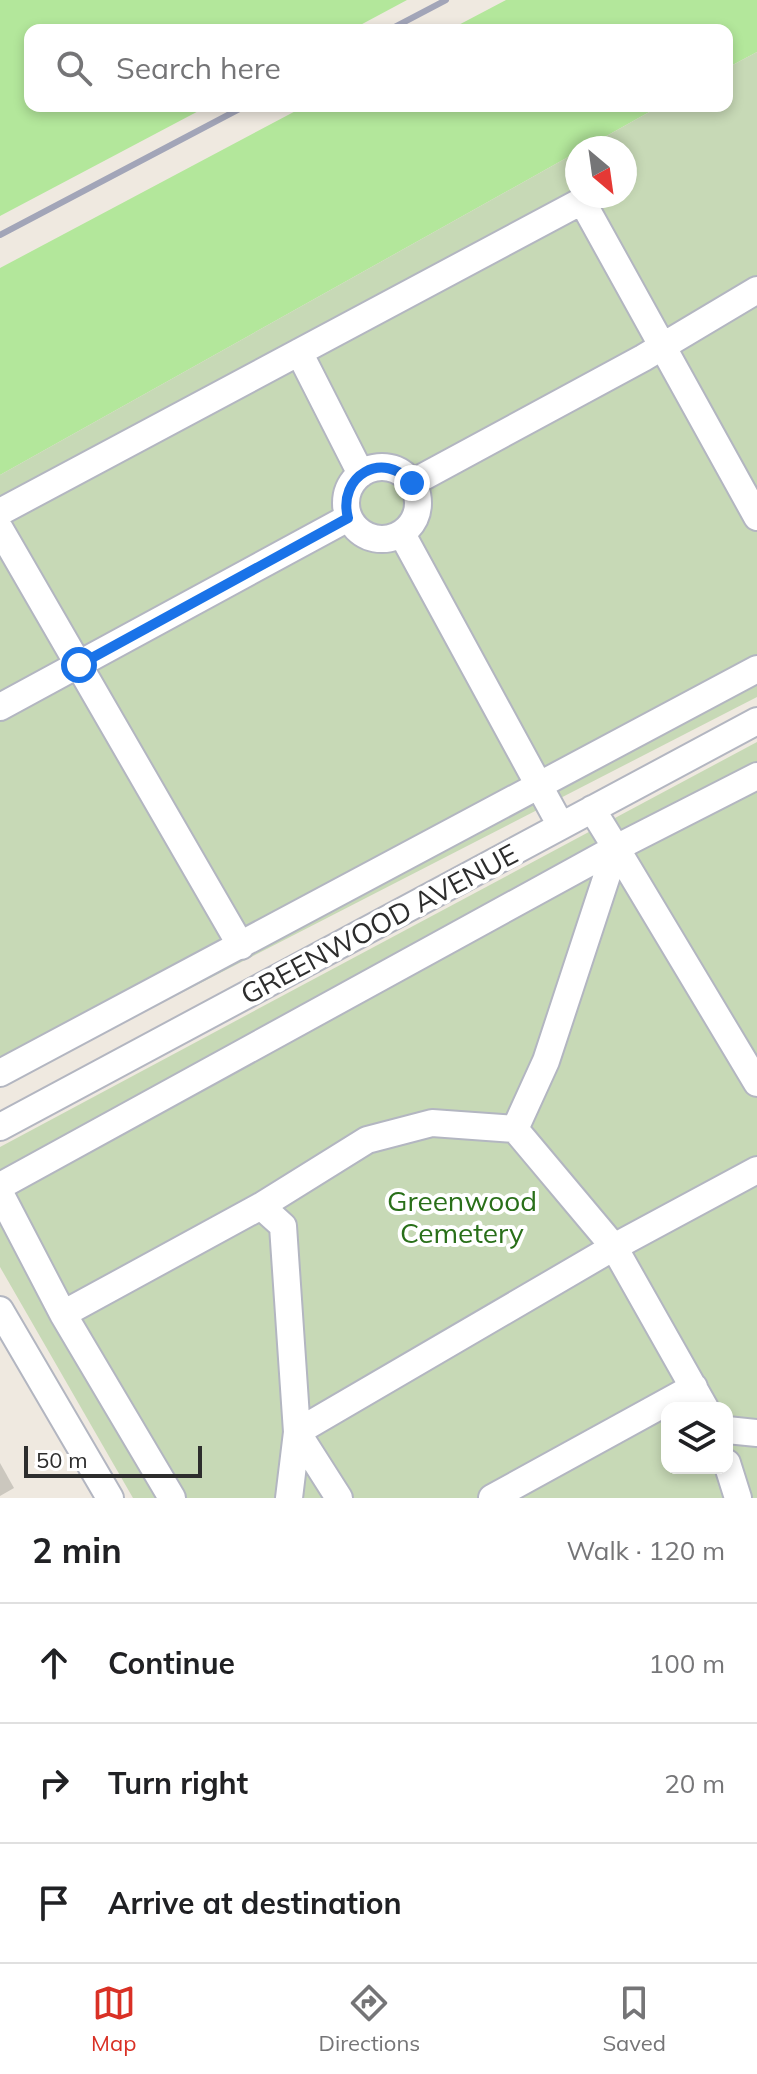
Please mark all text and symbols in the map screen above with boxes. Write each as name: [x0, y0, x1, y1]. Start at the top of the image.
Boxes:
search box: [24, 24, 733, 112]
icon: search: [52, 46, 96, 90]
text: Search here: [116, 49, 281, 87]
north arrow: [565, 136, 637, 208]
route end: [394, 465, 430, 501]
route start: [61, 647, 97, 683]
street label: GREENWOOD AVENUE: [234, 836, 523, 1011]
park label: Greenwood Cemetery: [387, 1183, 537, 1250]
map controls: [661, 1402, 733, 1474]
button: layers: [661, 1402, 733, 1474]
scale bar: [24, 1442, 202, 1478]
text: 50 m: [36, 1446, 87, 1474]
text: 2 min: [32, 1529, 122, 1572]
text: Walk · 120 m: [566, 1534, 725, 1567]
icon: ahead: [32, 1641, 76, 1685]
text: Continue: [108, 1644, 235, 1682]
text: 100 m: [649, 1647, 725, 1680]
icon: right: [32, 1761, 76, 1805]
text: Turn right: [108, 1764, 248, 1802]
text: 20 m: [664, 1767, 725, 1800]
icon: arrive: [32, 1881, 76, 1925]
text: Arrive at destination: [108, 1884, 402, 1922]
tab: Map: [91, 1981, 136, 2057]
tab: Directions: [319, 1981, 420, 2057]
tab: Saved: [602, 1981, 666, 2057]

